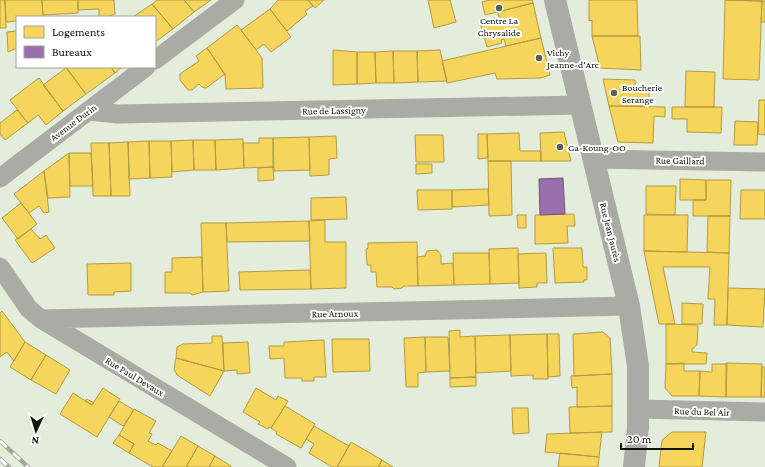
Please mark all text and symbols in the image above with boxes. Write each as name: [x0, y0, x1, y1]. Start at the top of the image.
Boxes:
marker: Centre La Chrysalide: [494, 3, 504, 13]
place label: Centre La Chrysalide: [478, 15, 521, 38]
legend: [16, 16, 156, 68]
text: Logements: [52, 25, 105, 39]
text: Bureaux: [52, 45, 92, 59]
place label: Vichy Jeanne-d'Arc: [546, 47, 600, 70]
marker: Vichy Jeanne-d'Arc: [534, 53, 544, 63]
place label: Boucherie Serange: [622, 82, 663, 105]
marker: Boucherie Serange: [609, 88, 619, 98]
street label: Avenue Durin: [48, 101, 99, 143]
street label: Rue de Lassigny: [302, 104, 366, 117]
marker: Ga-Koung-OO: [555, 142, 565, 152]
place label: Ga-Koung-OO: [568, 142, 626, 153]
street label: Rue Gaillard: [655, 155, 705, 166]
street label: Rue Jean Jaurès: [598, 201, 623, 263]
street label: Rue Arnoux: [312, 308, 359, 319]
street label: Rue Paul Devaux: [103, 355, 166, 398]
street label: Rue du Bel Air: [674, 405, 730, 418]
north arrow: [16, 411, 56, 451]
scale bar: [621, 425, 693, 451]
text: 20 m: [627, 432, 652, 446]
text: N: [31, 435, 39, 447]

